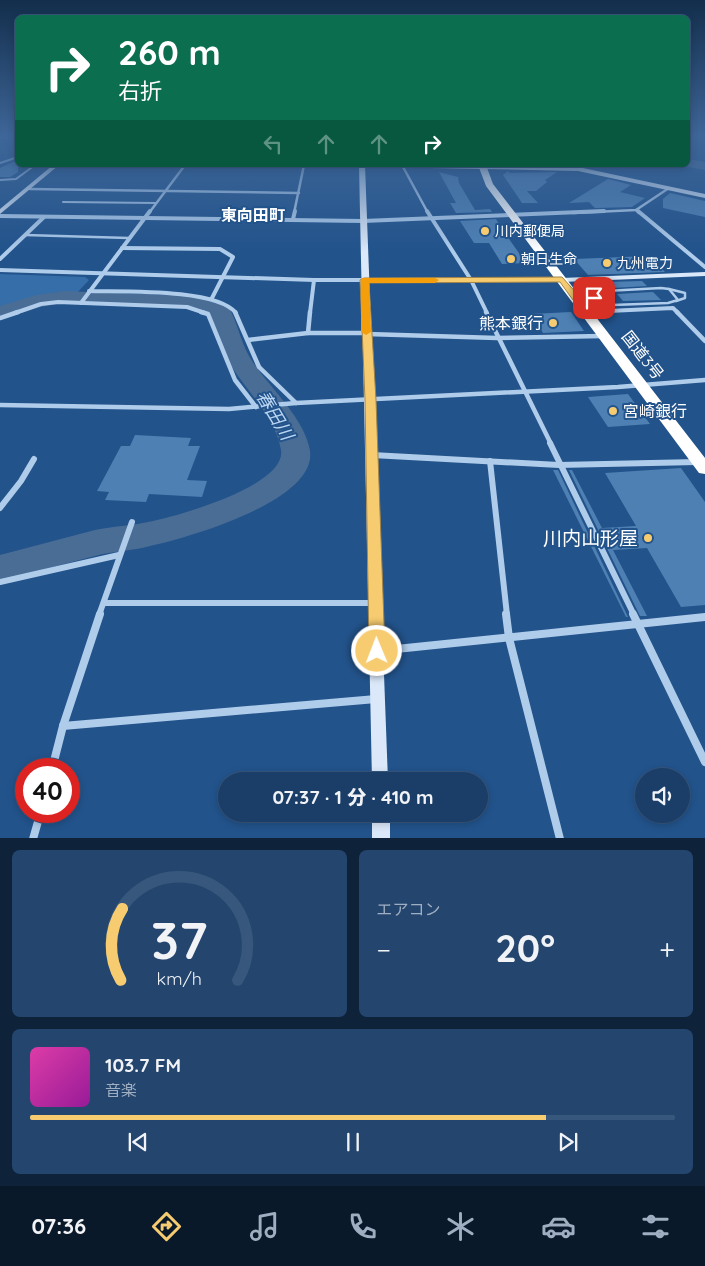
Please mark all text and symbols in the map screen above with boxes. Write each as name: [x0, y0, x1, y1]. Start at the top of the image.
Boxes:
text: 260 m: [118, 30, 221, 74]
icon: right: [35, 35, 100, 100]
text: 右折: [118, 77, 162, 105]
icon: left: [259, 130, 287, 158]
icon: ahead: [312, 130, 340, 158]
icon: ahead: [365, 130, 393, 158]
icon: right: [418, 130, 446, 158]
district label: 東向田町: [221, 205, 285, 225]
place label: 川内郵便局: [495, 222, 565, 240]
marker: 川内郵便局: [479, 225, 491, 237]
place label: 朝日生命: [521, 250, 577, 268]
marker: 朝日生命: [505, 253, 517, 265]
place label: 九州電力: [617, 254, 673, 272]
marker: 九州電力: [601, 257, 613, 269]
pin: [573, 277, 615, 319]
icon: arrive: [580, 284, 608, 312]
place label: 熊本銀行: [479, 313, 543, 333]
marker: 熊本銀行: [547, 317, 559, 329]
street label: 国道3号: [618, 327, 668, 383]
water label: 春田川: [251, 386, 300, 446]
place label: 宮崎銀行: [623, 401, 687, 421]
marker: 宮崎銀行: [607, 405, 619, 417]
place label: 川内山形屋: [543, 526, 638, 550]
marker: 川内山形屋: [642, 532, 654, 544]
position arrow: [350, 624, 402, 676]
speed limit sign: 40: [15, 758, 80, 823]
map controls: [635, 768, 690, 823]
button: sound: [635, 768, 690, 823]
text: 07:37 · 1 分 · 410 m: [272, 785, 434, 809]
text: エアコン: [377, 899, 441, 919]
text: 37: [151, 907, 207, 972]
text: 20°: [495, 924, 555, 972]
text: −: [377, 932, 391, 967]
text: +: [659, 932, 675, 967]
text: km/h: [157, 967, 202, 989]
text: 103.7 FM: [105, 1053, 181, 1077]
text: 音楽: [105, 1080, 137, 1100]
icon: previous: [124, 1128, 152, 1156]
icon: pause: [339, 1128, 367, 1156]
icon: next: [554, 1128, 582, 1156]
icon: directions: [149, 1209, 184, 1244]
icon: music: [247, 1209, 282, 1244]
icon: phone: [345, 1209, 380, 1244]
icon: climate: [443, 1209, 478, 1244]
icon: car: [541, 1209, 576, 1244]
icon: filters: [638, 1209, 673, 1244]
text: 07:36: [31, 1212, 86, 1240]

